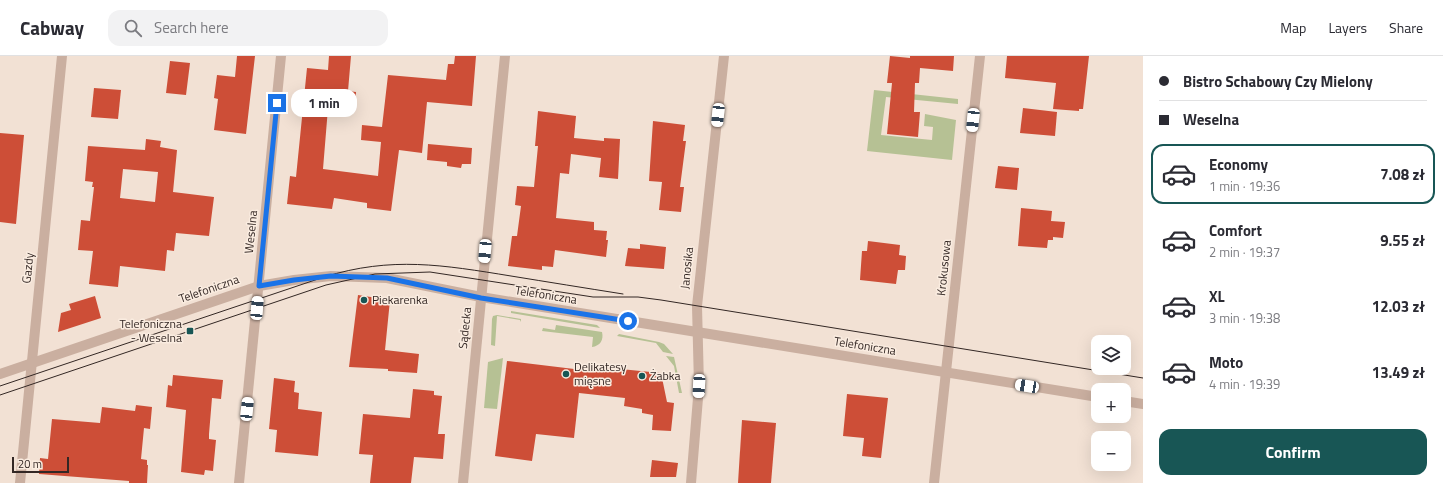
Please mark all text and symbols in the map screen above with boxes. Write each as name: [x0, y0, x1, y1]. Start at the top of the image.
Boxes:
search box: [108, 10, 388, 46]
text: Cabway: [20, 13, 84, 42]
text: Search here: [154, 16, 229, 39]
icon: search: [122, 17, 144, 39]
text: Map: [1280, 17, 1306, 38]
text: Layers: [1328, 17, 1367, 38]
text: Share: [1389, 17, 1423, 38]
text: Bistro Schabowy Czy Mielony: [1183, 70, 1373, 93]
callout: 1 min: [291, 89, 357, 117]
text: 1 min: [308, 93, 340, 113]
route end: [268, 94, 286, 112]
car: [711, 102, 725, 128]
car: [966, 107, 980, 133]
text: Weselna: [1183, 108, 1239, 131]
text: Economy: [1209, 153, 1268, 176]
icon: car: [1161, 156, 1197, 192]
text: 7.08 zł: [1380, 163, 1425, 186]
text: 1 min · 19:36: [1209, 176, 1280, 196]
street label: Weselna: [239, 209, 262, 254]
text: Comfort: [1209, 219, 1262, 242]
icon: car: [1161, 222, 1197, 258]
text: 9.55 zł: [1380, 229, 1425, 252]
car: [478, 239, 492, 263]
street label: Krokusowa: [931, 239, 956, 297]
text: 2 min · 19:37: [1209, 242, 1280, 262]
street label: Janosika: [675, 246, 698, 290]
street label: Gazdy: [16, 251, 39, 284]
street label: Telefoniczna: [176, 269, 241, 308]
street label: Telefoniczna: [514, 280, 578, 309]
text: XL: [1209, 285, 1225, 308]
icon: car: [1161, 288, 1197, 324]
place label: Piekarenka: [372, 290, 428, 309]
marker: Piekarenka: [359, 295, 369, 305]
text: 12.03 zł: [1372, 295, 1425, 318]
car: [250, 296, 264, 320]
street label: Sądecka: [453, 306, 476, 350]
text: 3 min · 19:38: [1209, 308, 1280, 328]
route start: [619, 312, 637, 330]
place label: Telefoniczna - Weselna: [119, 314, 182, 347]
marker: Telefoniczna - Weselna: [185, 326, 195, 336]
street label: Telefoniczna: [833, 331, 897, 360]
map controls: [1091, 335, 1131, 471]
button: layers: [1091, 335, 1131, 375]
text: Moto: [1209, 351, 1243, 374]
icon: car: [1161, 354, 1197, 390]
place label: Delikatesy mięsne: [574, 357, 627, 390]
text: 13.49 zł: [1372, 361, 1425, 384]
place label: Żabka: [650, 366, 680, 385]
marker: Delikatesy mięsne: [561, 369, 571, 379]
marker: Żabka: [637, 371, 647, 381]
car: [692, 374, 706, 398]
text: 4 min · 19:39: [1209, 374, 1280, 394]
car: [1014, 378, 1040, 394]
button: +: [1091, 383, 1131, 423]
car: [240, 396, 254, 422]
button: Confirm: [1159, 429, 1427, 475]
button: −: [1091, 431, 1131, 471]
scale bar: [12, 455, 69, 474]
text: 20 m: [18, 456, 42, 472]

